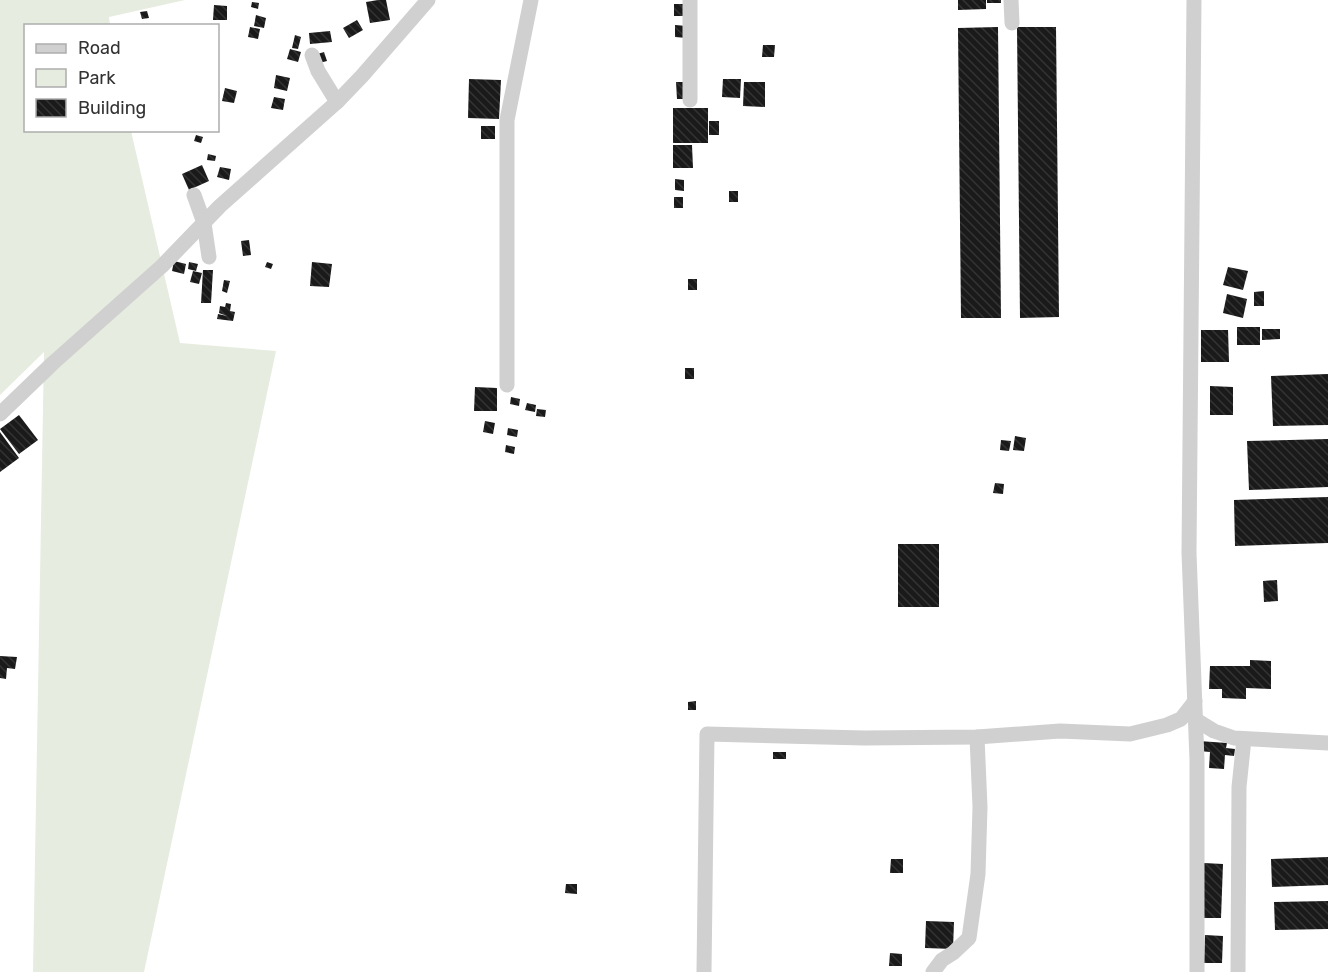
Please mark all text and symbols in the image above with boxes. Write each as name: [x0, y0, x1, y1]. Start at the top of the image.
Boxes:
legend: [24, 24, 219, 132]
text: Road: [78, 37, 121, 59]
text: Park: [78, 67, 116, 89]
text: Building: [78, 97, 146, 119]

